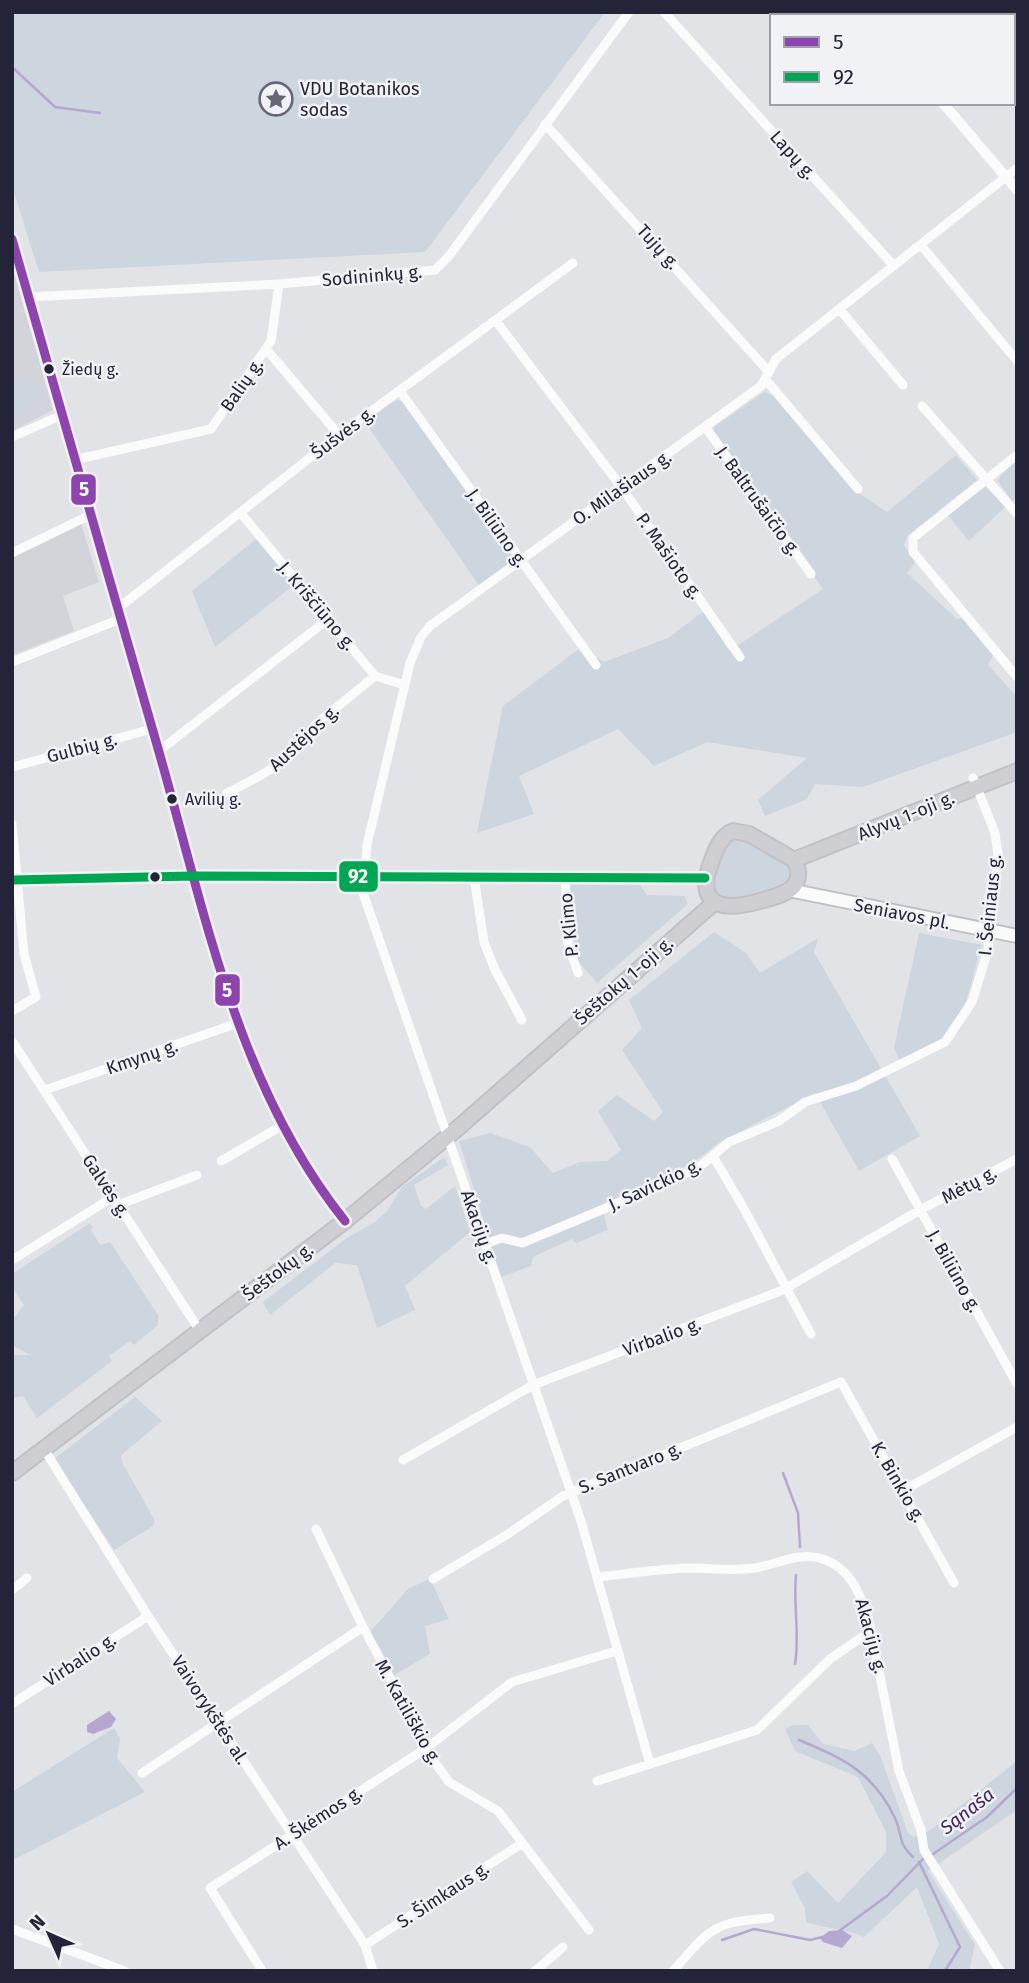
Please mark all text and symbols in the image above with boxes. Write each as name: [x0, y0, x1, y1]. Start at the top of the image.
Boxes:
legend: [770, 14, 1015, 105]
text: 5: [833, 29, 844, 55]
text: 92: [833, 64, 854, 90]
place label: VDU Botanikos sodas: [300, 78, 420, 121]
place icon: VDU Botanikos sodas: [257, 80, 295, 118]
street label: Lapų g.: [765, 126, 821, 184]
street label: Tujų g.: [632, 220, 684, 274]
street label: Sodininkų g.: [321, 261, 423, 291]
street label: Balių g.: [216, 354, 268, 416]
place label: Žiedų g.: [62, 359, 119, 379]
marker: Žiedų g.: [42, 362, 56, 376]
street label: Šušvės g.: [307, 402, 379, 464]
street label: J. Baltrušaičio g.: [711, 442, 805, 560]
street label: O. Milašiaus g.: [568, 446, 676, 530]
line badge: 5: [70, 473, 97, 506]
text: 5: [79, 478, 89, 501]
street label: J. Biliūno g.: [462, 484, 532, 572]
street label: P. Mašioto g.: [631, 509, 707, 603]
street label: J. Kriščiūno g.: [273, 557, 361, 655]
street label: Austėjos g.: [264, 700, 344, 776]
street label: Gulbių g.: [44, 728, 120, 768]
street label: Alyvų 1-oji g.: [854, 787, 958, 845]
place label: Avilių g.: [185, 790, 242, 809]
marker: Avilių g.: [165, 792, 179, 806]
street label: I. Šeiniaus g.: [974, 853, 1006, 957]
line badge: 92: [338, 860, 379, 893]
text: 92: [348, 865, 368, 888]
unlabelled marker: [148, 870, 162, 884]
street label: P. Klimo: [555, 892, 583, 958]
street label: Seniavos pl.: [852, 894, 952, 934]
street label: Šeštokų 1-oji g.: [570, 932, 678, 1030]
line badge: 5: [214, 973, 241, 1007]
text: 5: [222, 979, 232, 1002]
street label: Kmynų g.: [103, 1035, 181, 1079]
street label: Galvės g.: [77, 1150, 135, 1222]
street label: J. Savickio g.: [605, 1154, 705, 1216]
street label: Mėtų g.: [938, 1161, 1000, 1209]
street label: Akacijų g.: [456, 1187, 502, 1267]
street label: J. Biliūno g.: [922, 1226, 986, 1316]
street label: Šeštokų g.: [238, 1238, 318, 1306]
street label: Virbalio g.: [620, 1313, 704, 1361]
street label: S. Santvaro g.: [575, 1437, 685, 1499]
street label: K. Binkio g.: [866, 1438, 930, 1526]
street label: Akacijų g.: [850, 1596, 892, 1676]
street label: Virbalio g.: [40, 1629, 120, 1691]
street label: Vaivorykštės al.: [167, 1651, 253, 1769]
street label: M. Katiliškio g.: [370, 1656, 446, 1768]
street label: A. Škėmos g.: [270, 1781, 366, 1855]
water label: Sąnaša: [935, 1783, 999, 1840]
street label: S. Šimkaus g.: [393, 1857, 493, 1933]
north arrow: [14, 1899, 84, 1969]
text: N: [25, 1910, 50, 1935]

